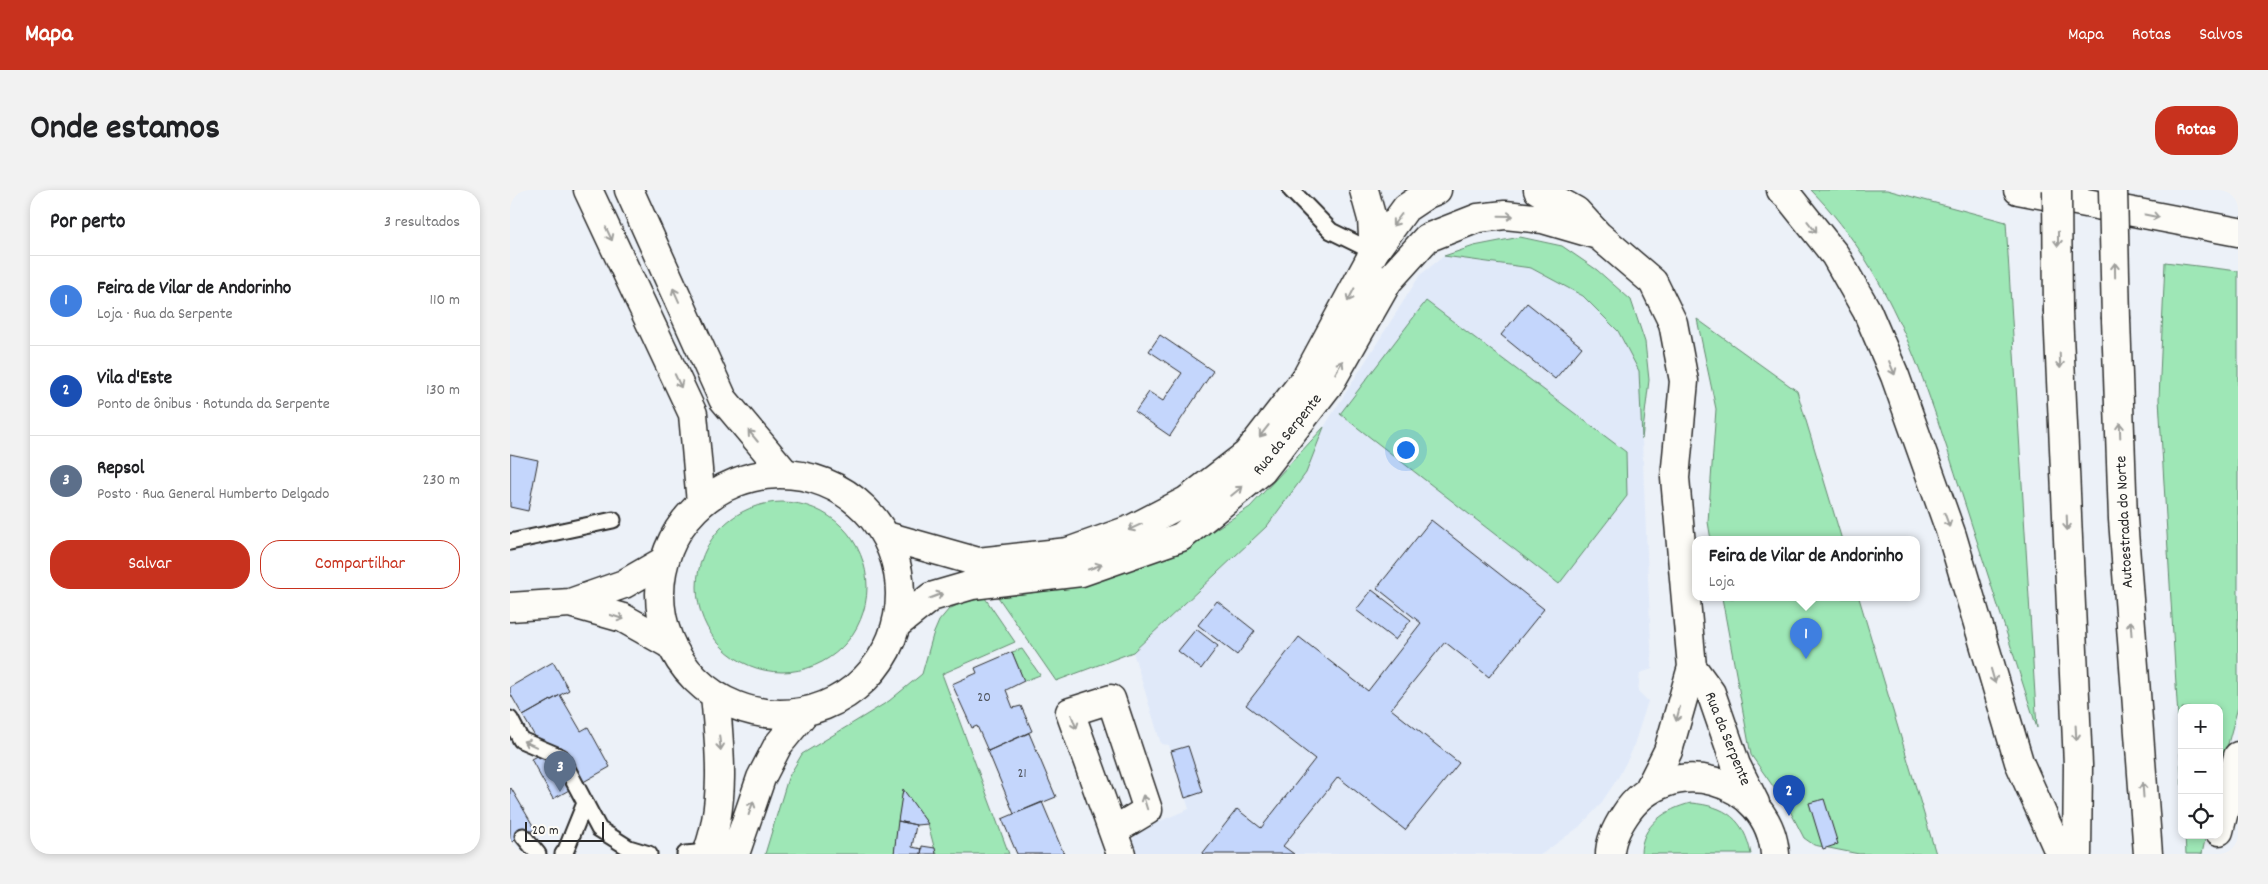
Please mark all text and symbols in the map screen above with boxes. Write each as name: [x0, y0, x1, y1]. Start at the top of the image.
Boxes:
text: Mapa: [25, 18, 73, 52]
text: Mapa: [2068, 23, 2104, 48]
text: Rotas: [2132, 23, 2171, 48]
text: Salvos: [2199, 23, 2243, 48]
text: Onde estamos: [30, 105, 220, 155]
button: Rotas: [2155, 106, 2238, 155]
text: Por perto: [50, 208, 125, 238]
text: 3 resultados: [384, 211, 460, 234]
one-way arrow: [1498, 211, 1514, 221]
one-way arrow: [2143, 212, 2159, 222]
one-way arrow: [1392, 213, 1403, 226]
one-way arrow: [1807, 220, 1818, 233]
one-way arrow: [604, 226, 614, 241]
one-way arrow: [2053, 230, 2062, 246]
one-way arrow: [2110, 263, 2120, 279]
text: Feira de Vilar de Andorinho: [97, 276, 291, 303]
one-way arrow: [1346, 287, 1355, 302]
one-way arrow: [670, 288, 680, 303]
text: 1: [64, 289, 68, 312]
text: 110 m: [430, 289, 460, 312]
text: Loja · Rua da Serpente: [97, 303, 233, 326]
one-way arrow: [2055, 352, 2065, 369]
one-way arrow: [1334, 359, 1344, 374]
one-way arrow: [1887, 360, 1897, 375]
text: Vila d'Este: [97, 366, 172, 393]
one-way arrow: [674, 373, 683, 388]
text: 2: [63, 379, 70, 402]
text: 130 m: [426, 379, 460, 402]
street label: Rua da Serpente: [1248, 389, 1328, 481]
text: Ponto de ônibus · Rotunda da Serpente: [97, 393, 330, 416]
one-way arrow: [2116, 423, 2125, 439]
one-way arrow: [1259, 425, 1270, 438]
one-way arrow: [748, 430, 759, 443]
your location: [1393, 437, 1419, 463]
street label: Autoestrada do Norte: [2110, 455, 2140, 589]
text: Repsol: [97, 456, 144, 483]
text: 3: [62, 469, 70, 492]
text: 230 m: [423, 469, 460, 492]
text: Posto · Rua General Humberto Delgado: [97, 483, 329, 506]
one-way arrow: [1230, 486, 1243, 497]
one-way arrow: [1943, 512, 1952, 528]
one-way arrow: [2062, 515, 2071, 531]
one-way arrow: [1128, 523, 1143, 532]
popup: [1692, 536, 1920, 601]
button: Salvar: [50, 540, 250, 589]
button: Compartilhar: [260, 540, 460, 589]
text: Feira de Vilar de Andorinho: [1709, 544, 1903, 571]
one-way arrow: [1087, 562, 1103, 571]
text: Loja: [1709, 571, 1734, 594]
one-way arrow: [928, 591, 943, 600]
one-way arrow: [608, 612, 624, 622]
pin: 1: [1790, 618, 1822, 659]
one-way arrow: [2127, 620, 2136, 636]
one-way arrow: [1989, 668, 1999, 684]
house number: 20: [977, 688, 991, 708]
street label: Rua da Serpente: [1698, 689, 1756, 789]
map controls: [2178, 704, 2223, 839]
button: +: [2178, 704, 2223, 749]
one-way arrow: [1673, 705, 1682, 721]
one-way arrow: [1070, 714, 1079, 729]
one-way arrow: [2071, 724, 2081, 741]
one-way arrow: [715, 735, 725, 751]
one-way arrow: [523, 738, 538, 748]
button: −: [2178, 749, 2223, 794]
pin: 3: [544, 751, 576, 792]
house number: 21: [1017, 764, 1027, 784]
pin: 2: [1773, 775, 1805, 816]
one-way arrow: [2138, 782, 2148, 798]
one-way arrow: [1140, 794, 1150, 810]
button: locate: [2178, 794, 2223, 839]
one-way arrow: [746, 800, 756, 816]
scale bar: [525, 819, 604, 842]
text: 20 m: [532, 821, 559, 841]

